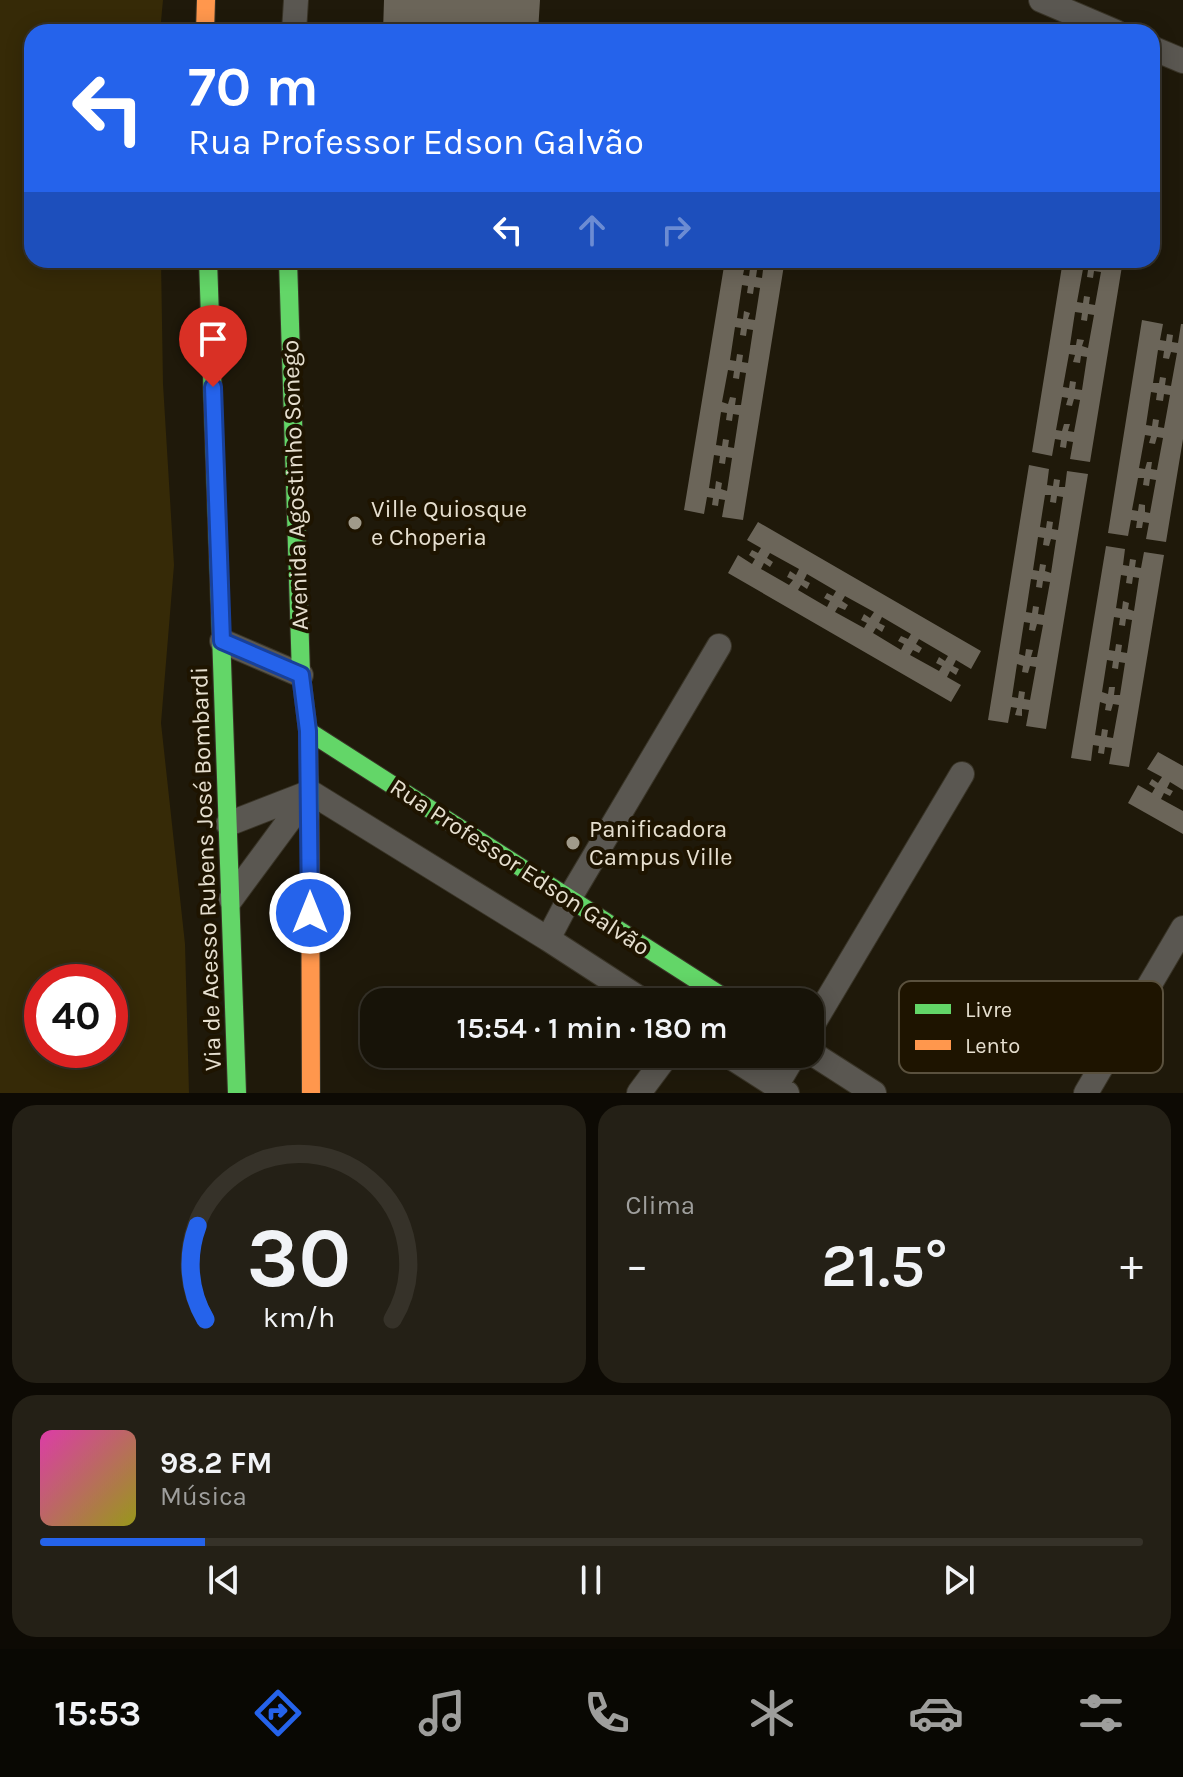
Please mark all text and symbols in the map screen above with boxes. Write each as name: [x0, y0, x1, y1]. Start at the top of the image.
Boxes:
text: 70 m: [188, 54, 319, 119]
icon: left: [56, 56, 160, 160]
text: Rua Professor Edson Galvão: [188, 121, 644, 163]
icon: left: [486, 208, 530, 252]
icon: ahead: [570, 208, 614, 252]
icon: right: [654, 208, 698, 252]
pin: [179, 305, 247, 387]
icon: arrive: [191, 317, 235, 361]
street label: Avenida Agostinho Sonego: [276, 339, 314, 631]
place label: Ville Quiosque e Choperia: [371, 495, 527, 551]
marker: Ville Quiosque e Choperia: [346, 514, 364, 532]
street label: Via de Acesso Rubens José Bombardi: [185, 666, 227, 1072]
street label: Rua Professor Edson Galvão: [385, 773, 655, 961]
place label: Panificadora Campus Ville: [589, 815, 733, 871]
marker: Panificadora Campus Ville: [564, 834, 582, 852]
position arrow: [268, 871, 352, 955]
speed limit sign: 40: [24, 964, 128, 1068]
legend: [899, 981, 1163, 1073]
text: Livre: [965, 997, 1012, 1023]
text: 15:54 · 1 min · 180 m: [456, 1010, 728, 1046]
text: Lento: [965, 1033, 1020, 1059]
text: Clima: [626, 1190, 695, 1221]
text: 30: [247, 1210, 351, 1307]
text: 21.5°: [821, 1231, 947, 1301]
text: −: [626, 1240, 649, 1291]
text: +: [1120, 1240, 1143, 1291]
text: km/h: [263, 1301, 335, 1334]
text: 98.2 FM: [160, 1445, 273, 1481]
text: Música: [160, 1481, 247, 1512]
icon: previous: [202, 1558, 246, 1602]
icon: pause: [569, 1558, 613, 1602]
icon: next: [937, 1558, 981, 1602]
icon: directions: [250, 1685, 306, 1741]
icon: music: [414, 1685, 470, 1741]
icon: phone: [579, 1685, 635, 1741]
icon: climate: [744, 1685, 800, 1741]
icon: car: [908, 1685, 964, 1741]
icon: filters: [1073, 1685, 1129, 1741]
text: 15:53: [54, 1692, 141, 1734]

